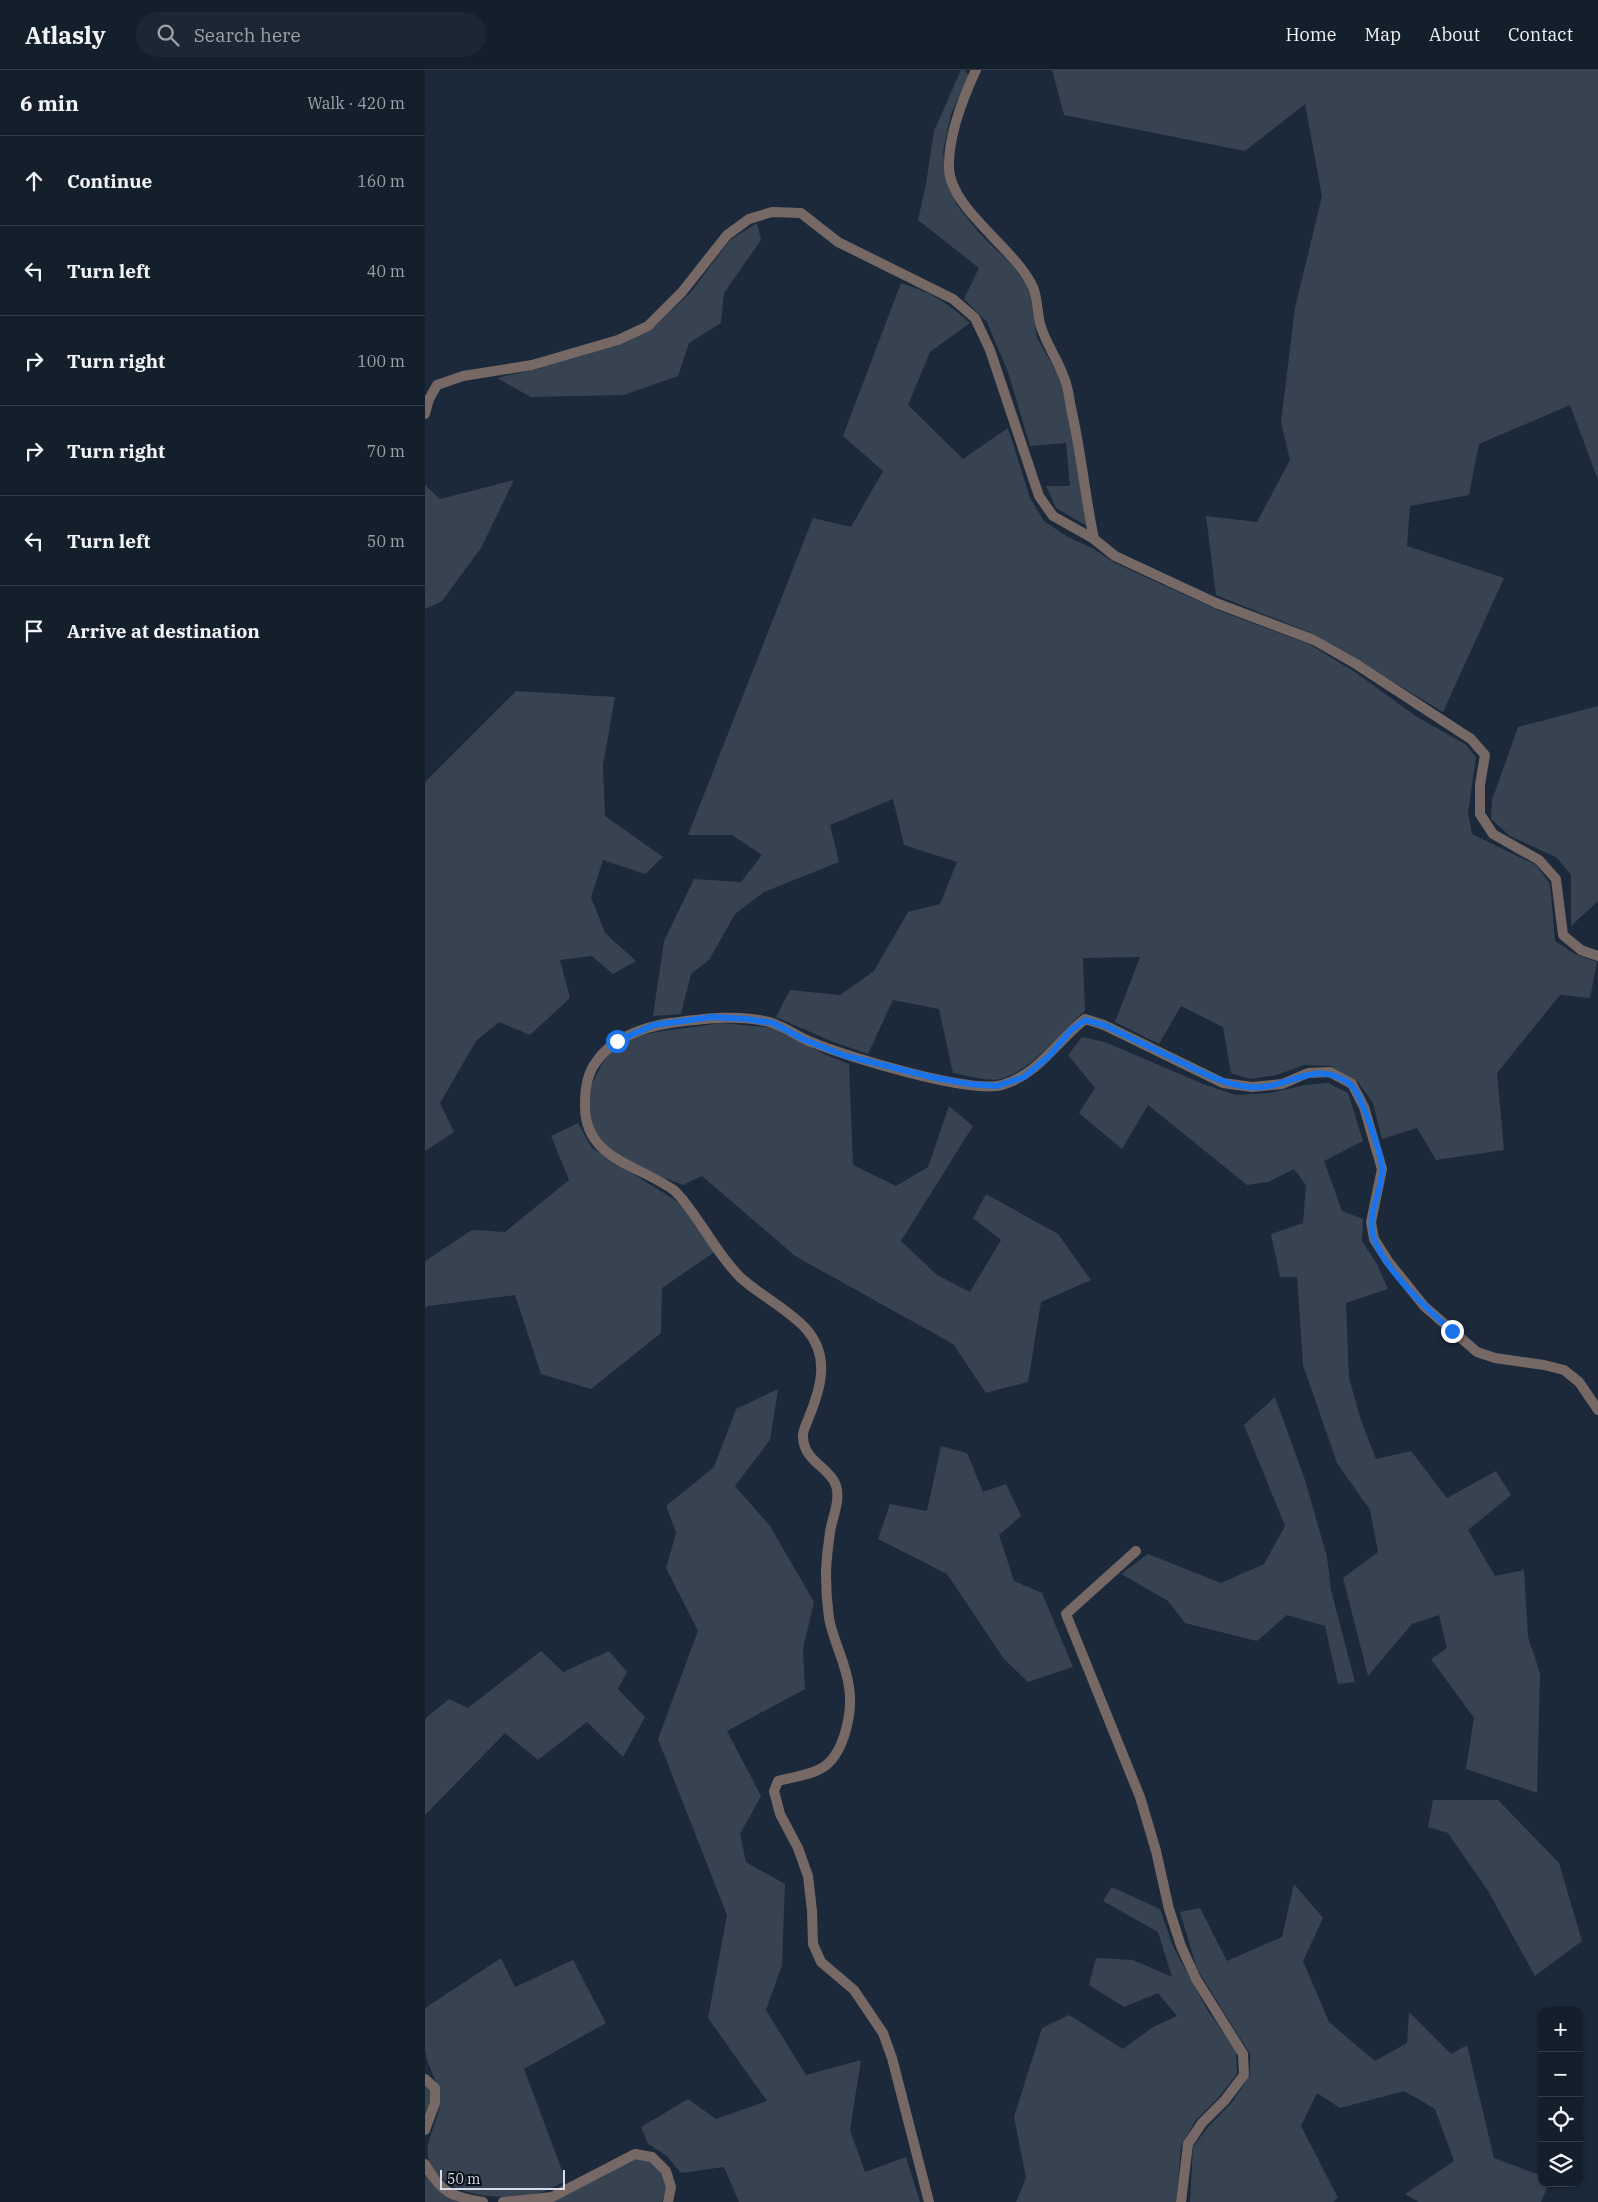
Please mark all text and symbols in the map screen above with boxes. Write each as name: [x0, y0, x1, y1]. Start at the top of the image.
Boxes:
search box: [136, 12, 486, 57]
text: Atlasly: [25, 19, 106, 51]
icon: search: [154, 21, 182, 49]
text: Search here: [194, 23, 301, 47]
text: Home: [1285, 23, 1337, 46]
text: Map: [1365, 23, 1401, 46]
text: About: [1429, 23, 1480, 46]
text: Contact: [1508, 23, 1573, 46]
text: 6 min: [20, 89, 79, 117]
text: Walk · 420 m: [307, 93, 405, 113]
icon: ahead: [20, 167, 48, 195]
text: Continue: [67, 169, 152, 193]
text: 160 m: [357, 171, 405, 191]
icon: left: [20, 257, 48, 285]
text: Turn left: [67, 259, 150, 283]
text: 40 m: [367, 261, 405, 281]
icon: right: [20, 347, 48, 375]
text: Turn right: [67, 349, 165, 373]
text: 100 m: [357, 351, 405, 371]
icon: right: [20, 437, 48, 465]
text: Turn right: [67, 439, 165, 463]
text: 70 m: [367, 441, 405, 461]
icon: left: [20, 527, 48, 555]
text: Turn left: [67, 529, 150, 553]
text: 50 m: [367, 531, 405, 551]
icon: arrive: [20, 617, 48, 645]
text: Arrive at destination: [67, 619, 260, 643]
route start: [606, 1030, 629, 1053]
route end: [1441, 1320, 1464, 1343]
map controls: [1538, 2007, 1583, 2187]
button: +: [1538, 2007, 1583, 2052]
button: −: [1538, 2052, 1583, 2097]
button: locate: [1538, 2097, 1583, 2142]
button: layers: [1538, 2142, 1583, 2187]
scale bar: [440, 2167, 565, 2190]
text: 50 m: [447, 2170, 480, 2188]

